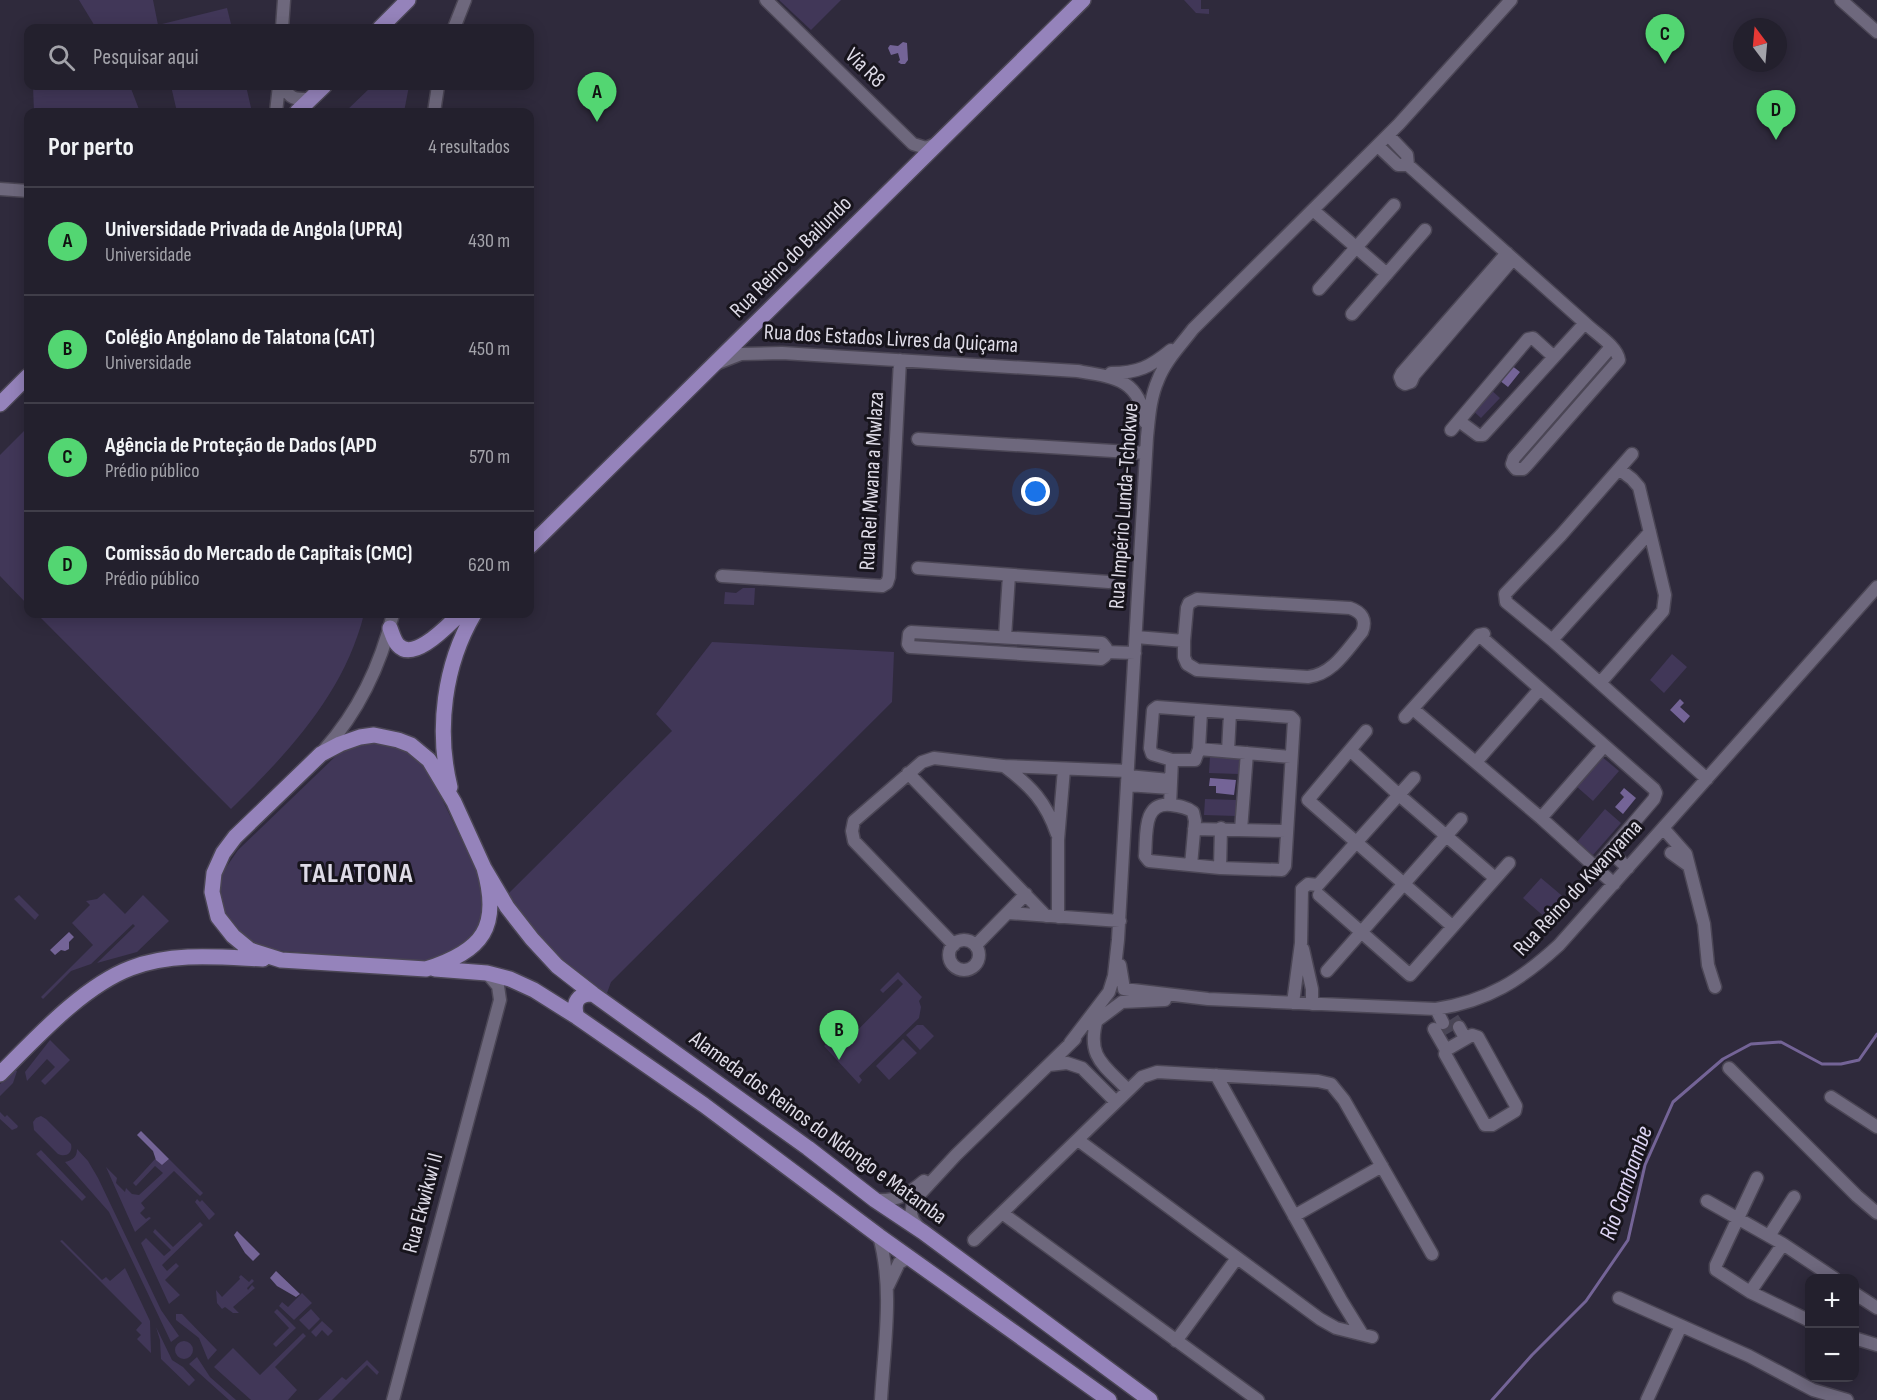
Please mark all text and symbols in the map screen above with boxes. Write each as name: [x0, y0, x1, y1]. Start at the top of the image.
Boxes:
pin: C: [1646, 14, 1684, 64]
north arrow: [1733, 18, 1787, 72]
search box: [24, 24, 534, 90]
icon: search: [45, 41, 78, 74]
street label: Via R8: [839, 42, 891, 94]
text: Pesquisar aqui: [93, 44, 198, 71]
pin: A: [578, 72, 616, 122]
pin: D: [1756, 90, 1796, 140]
text: Por perto: [48, 132, 134, 163]
text: 4 resultados: [428, 135, 510, 159]
street label: Rua Reino do Bailundo: [724, 190, 858, 324]
text: Universidade Privada de Angola (UPRA): [105, 216, 402, 243]
text: A: [63, 229, 72, 253]
text: 430 m: [468, 229, 510, 253]
text: Universidade: [105, 243, 192, 267]
street label: Rua dos Estados Livres da Quiçama: [763, 319, 1019, 359]
text: Colégio Angolano de Talatona (CAT): [105, 324, 375, 351]
text: B: [63, 337, 72, 361]
text: 450 m: [469, 337, 510, 361]
text: Universidade: [105, 351, 192, 375]
street label: Rua Rei Mwana a Mwlaza: [854, 391, 890, 571]
street label: Rua Império Lunda-Tchokwe: [1103, 402, 1145, 610]
text: Agência de Proteção de Dados (APD: [105, 432, 377, 459]
text: C: [62, 445, 73, 469]
text: 570 m: [469, 445, 510, 469]
text: Prédio público: [105, 459, 199, 483]
your location: [1021, 477, 1050, 506]
text: Comissão do Mercado de Capitais (CMC): [105, 540, 412, 567]
text: D: [62, 553, 73, 577]
text: 620 m: [468, 553, 510, 577]
text: Prédio público: [105, 567, 199, 591]
street label: Rua Reino do Kwanyama: [1508, 814, 1648, 962]
district label: TALATONA: [300, 857, 414, 890]
pin: B: [820, 1010, 858, 1060]
street label: Alameda dos Reinos do Ndongo e Matamba: [683, 1025, 952, 1230]
water label: Rio Cambambe: [1593, 1122, 1659, 1244]
street label: Rua Ekwikwi II: [397, 1150, 449, 1256]
map controls: [1805, 1274, 1859, 1382]
button: +: [1805, 1274, 1859, 1328]
button: −: [1805, 1328, 1859, 1382]

